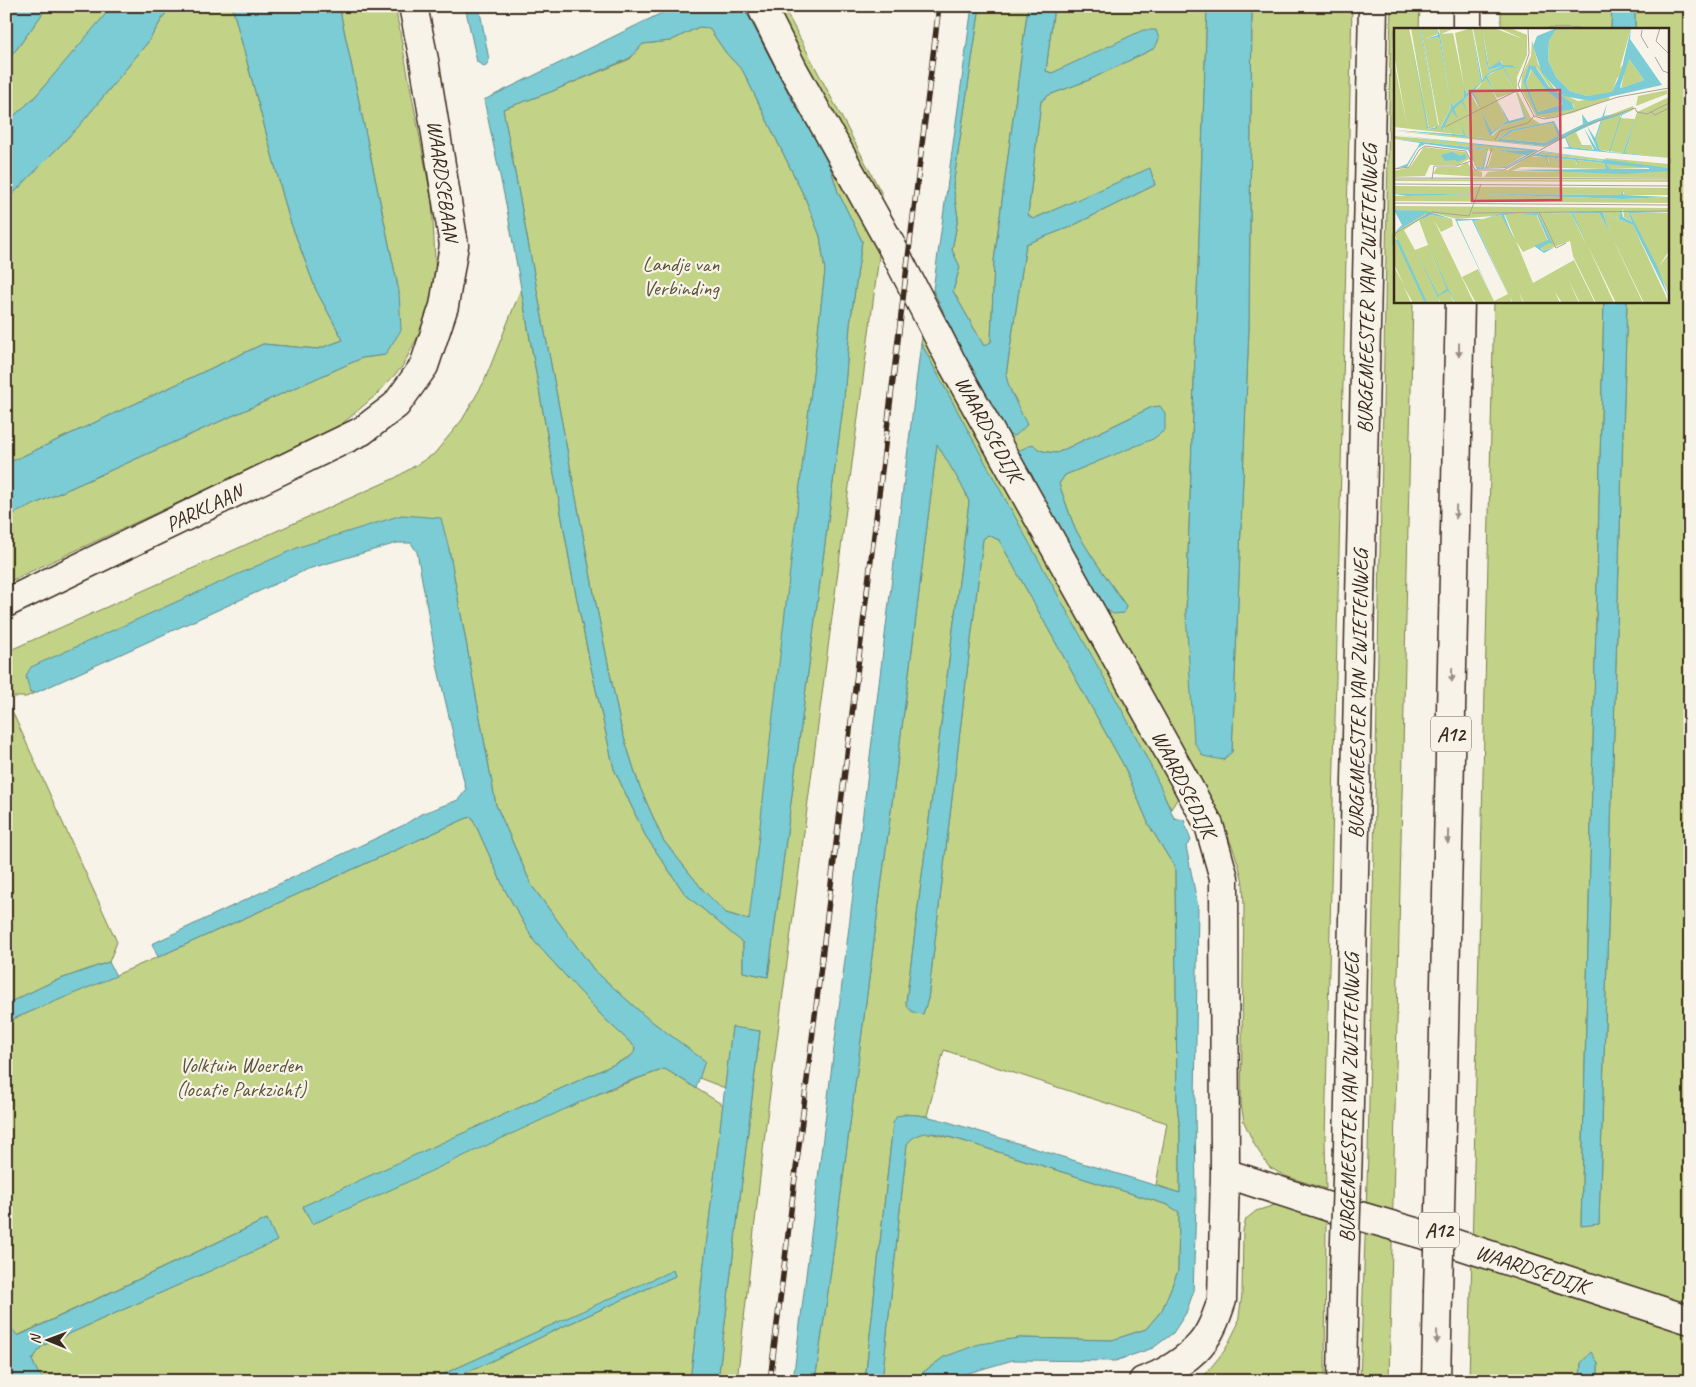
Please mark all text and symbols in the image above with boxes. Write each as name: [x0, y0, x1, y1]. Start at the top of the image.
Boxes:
inset map: [1394, 28, 1668, 302]
street label: WAARDSEBAAN: [422, 119, 465, 246]
street label: BURGEMEESTER VAN ZWIETENWEG: [1351, 141, 1383, 434]
park label: Landje van Verbinding: [642, 251, 720, 301]
one-way arrow: [1455, 342, 1463, 358]
street label: WAARDSEDIJK: [949, 372, 1031, 490]
street label: PARKLAAN: [162, 477, 249, 538]
one-way arrow: [1451, 505, 1459, 521]
street label: BURGEMEESTER VAN ZWIETENWEG: [1342, 546, 1374, 839]
one-way arrow: [1448, 667, 1456, 683]
road number: A12: [1431, 716, 1471, 752]
street label: WAARDSEDIJK: [1146, 726, 1224, 846]
one-way arrow: [1444, 830, 1452, 846]
street label: BURGEMEESTER VAN ZWIETENWEG: [1333, 950, 1365, 1243]
park label: Volktuin Woerden (locatie Parkzicht): [176, 1052, 307, 1102]
road number: A12: [1419, 1212, 1459, 1248]
street label: WAARDSEDIJK: [1472, 1239, 1596, 1301]
north arrow: [22, 1314, 72, 1364]
one-way arrow: [1433, 1329, 1441, 1345]
text: N: [27, 1333, 44, 1344]

